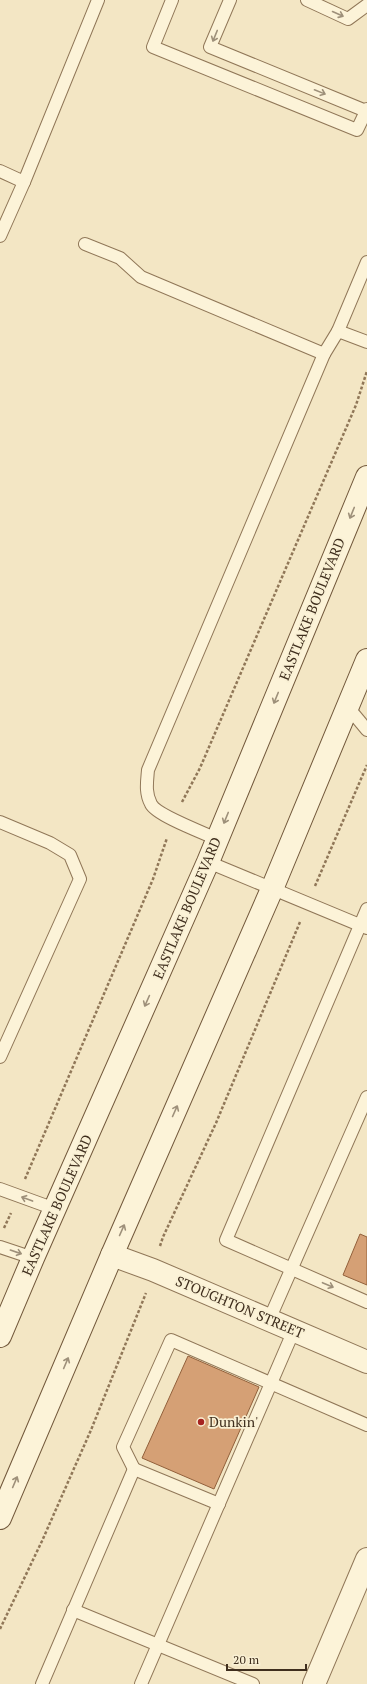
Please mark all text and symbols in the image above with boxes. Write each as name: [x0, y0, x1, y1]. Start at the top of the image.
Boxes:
one-way arrow: [332, 11, 344, 18]
one-way arrow: [211, 30, 218, 42]
one-way arrow: [313, 89, 325, 96]
one-way arrow: [348, 506, 355, 518]
street label: EASTLAKE BOULEVARD: [274, 534, 349, 683]
one-way arrow: [271, 691, 279, 703]
one-way arrow: [222, 811, 229, 823]
street label: EASTLAKE BOULEVARD: [148, 834, 225, 982]
one-way arrow: [142, 995, 150, 1007]
one-way arrow: [171, 1106, 179, 1118]
street label: EASTLAKE BOULEVARD: [17, 1131, 96, 1278]
one-way arrow: [22, 1195, 34, 1203]
one-way arrow: [119, 1225, 126, 1237]
one-way arrow: [10, 1249, 23, 1256]
street label: STOUGHTON STREET: [173, 1271, 308, 1342]
one-way arrow: [321, 1282, 333, 1289]
one-way arrow: [63, 1357, 70, 1369]
place label: Dunkin': [209, 1412, 258, 1431]
marker: Dunkin': [196, 1417, 206, 1427]
one-way arrow: [12, 1477, 19, 1489]
scale bar: [227, 1646, 306, 1672]
text: 20 m: [233, 1652, 260, 1667]

